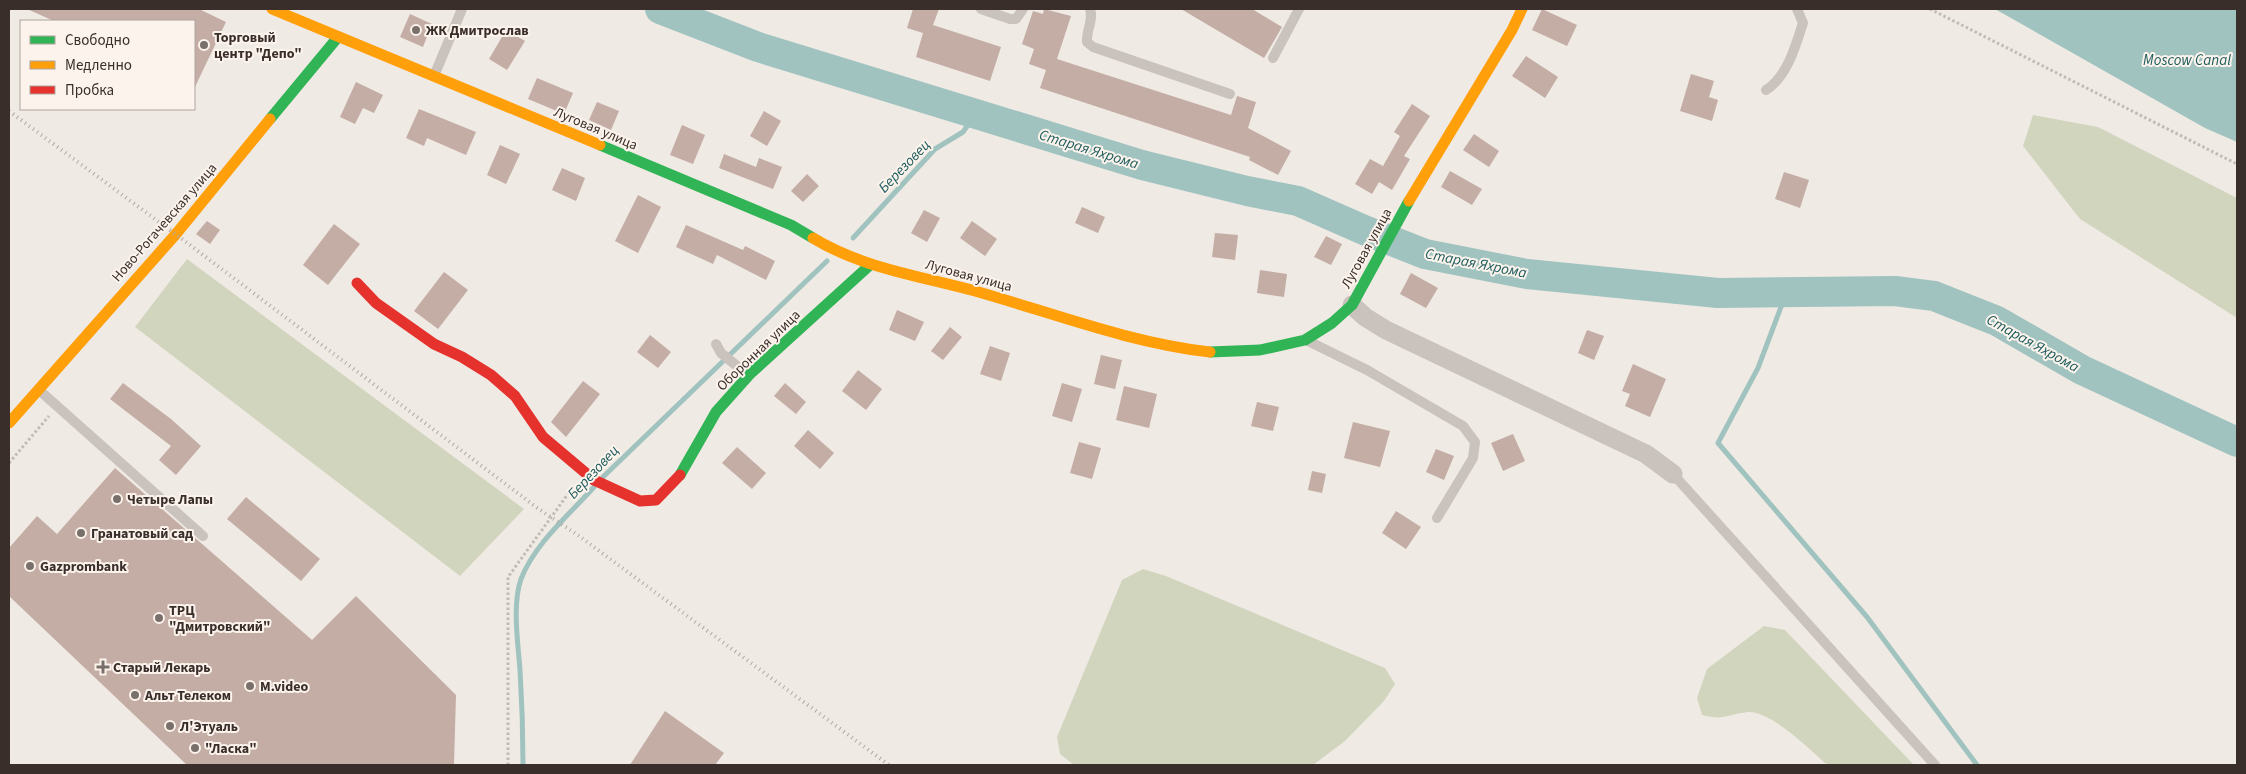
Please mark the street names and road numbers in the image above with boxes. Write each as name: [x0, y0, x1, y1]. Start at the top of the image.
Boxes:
street label: Луговая улица: [551, 102, 640, 156]
street label: Ново-Рогачевская улица: [107, 159, 222, 286]
street label: Луговая улица: [1337, 205, 1397, 292]
street label: Луговая улица: [923, 255, 1014, 297]
street label: Оборонная улица: [712, 306, 805, 396]

